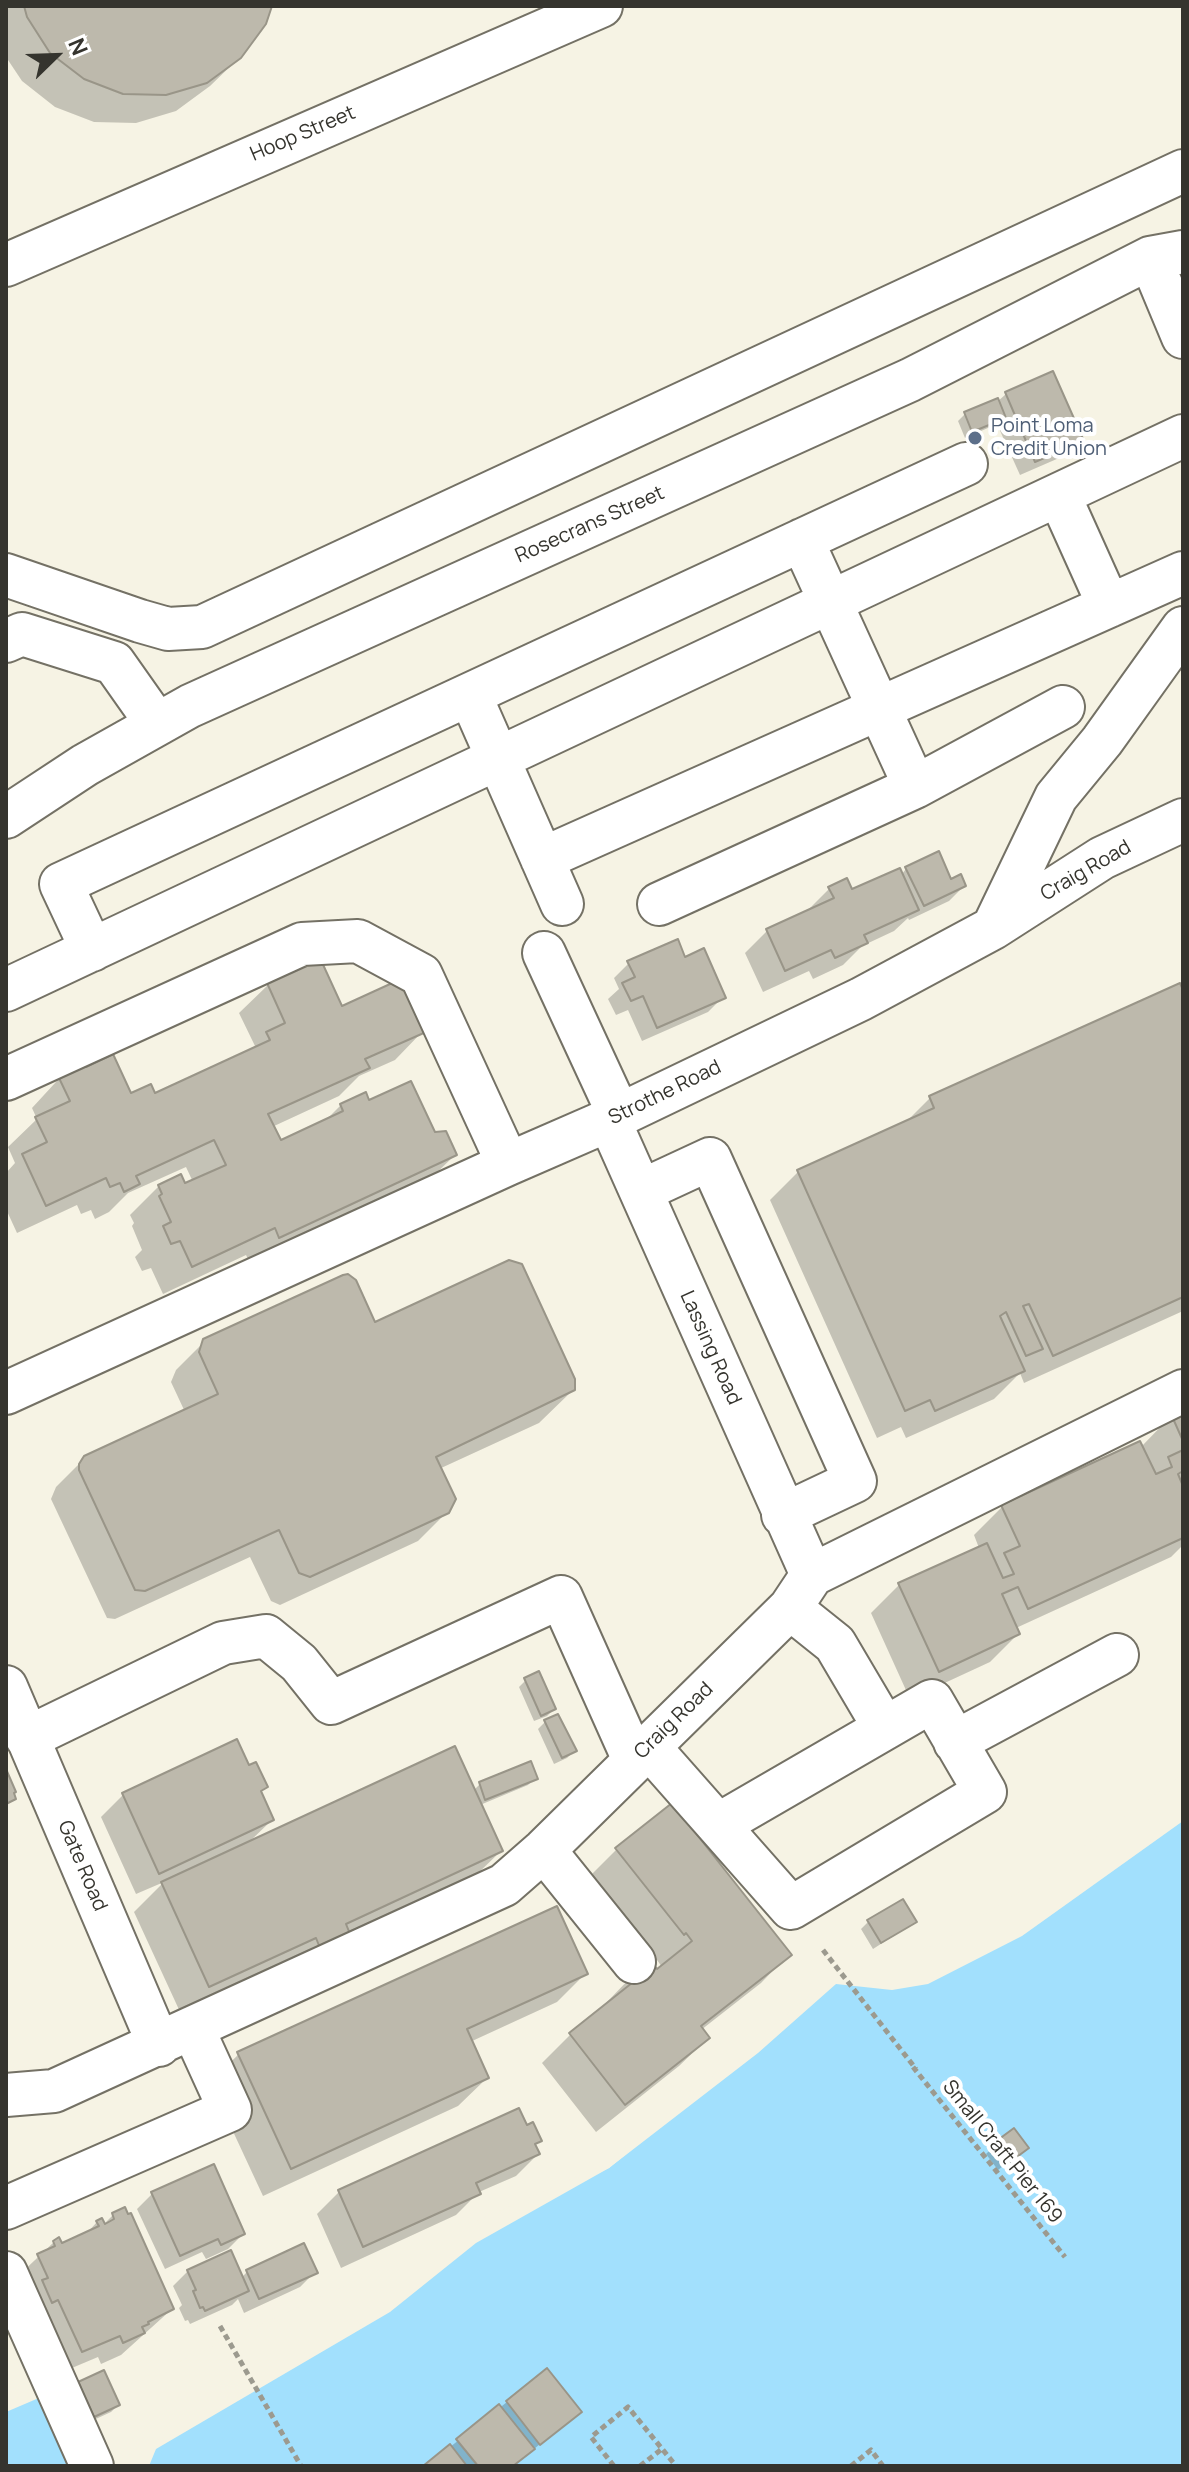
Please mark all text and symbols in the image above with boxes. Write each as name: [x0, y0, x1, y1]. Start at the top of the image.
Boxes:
north arrow: [16, 16, 96, 96]
text: N: [61, 33, 95, 60]
street label: Hoop Street: [247, 101, 359, 167]
place label: Point Loma Credit Union: [991, 414, 1107, 461]
marker: Point Loma Credit Union: [966, 429, 984, 447]
street label: Rosecrans Street: [512, 481, 668, 569]
street label: Craig Road: [1037, 836, 1135, 906]
street label: Strothe Road: [605, 1055, 725, 1131]
street label: Lassing Road: [674, 1287, 746, 1409]
street label: Craig Road: [630, 1678, 718, 1764]
street label: Gate Road: [52, 1817, 112, 1915]
street label: Small Craft Pier 169: [937, 2076, 1067, 2228]

